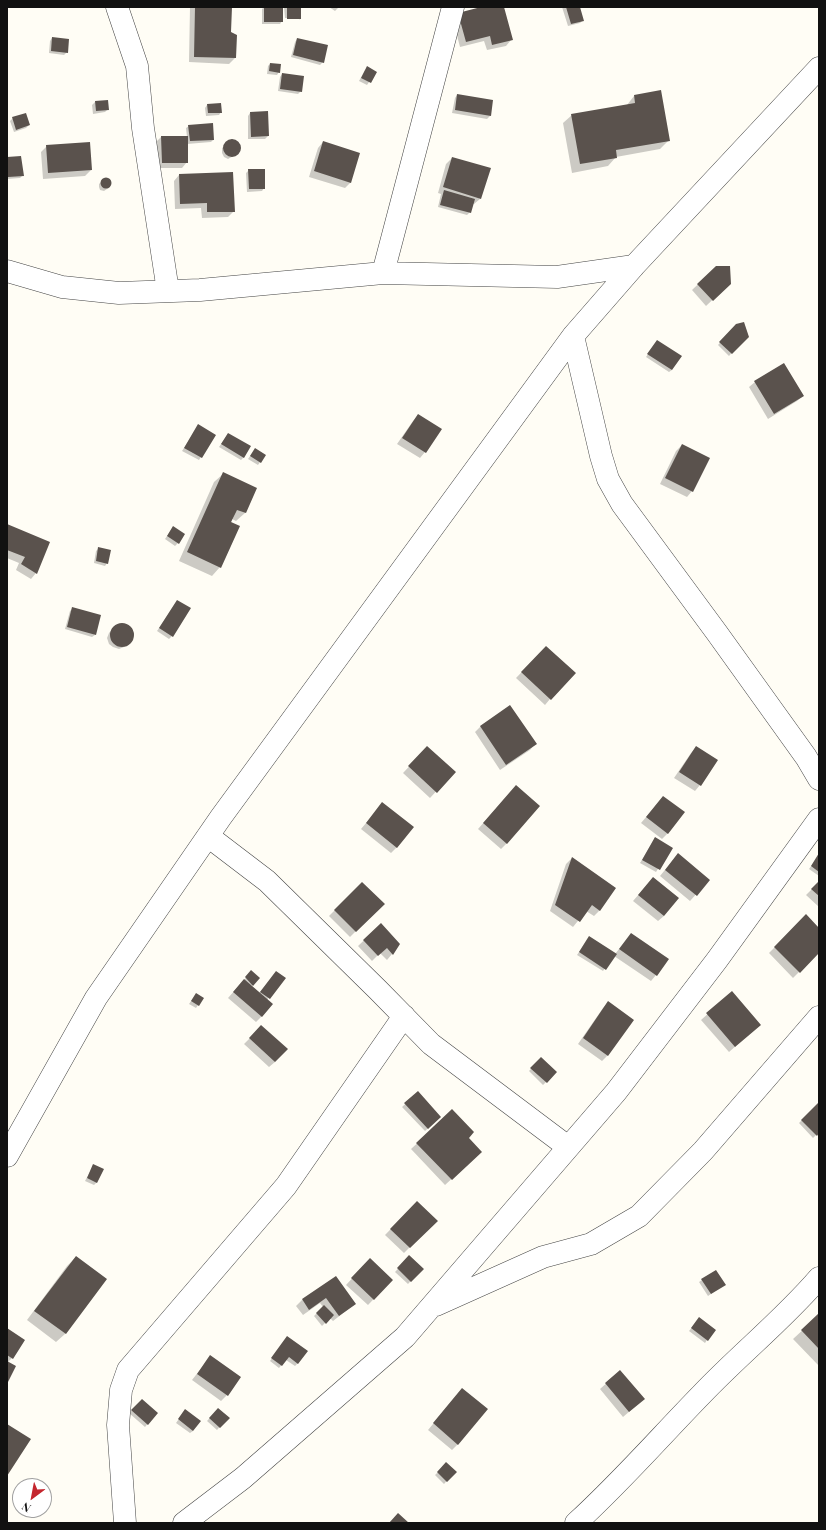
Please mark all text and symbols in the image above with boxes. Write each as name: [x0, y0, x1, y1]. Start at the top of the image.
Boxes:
north arrow: [12, 1478, 52, 1518]
text: N: [19, 1499, 33, 1516]

